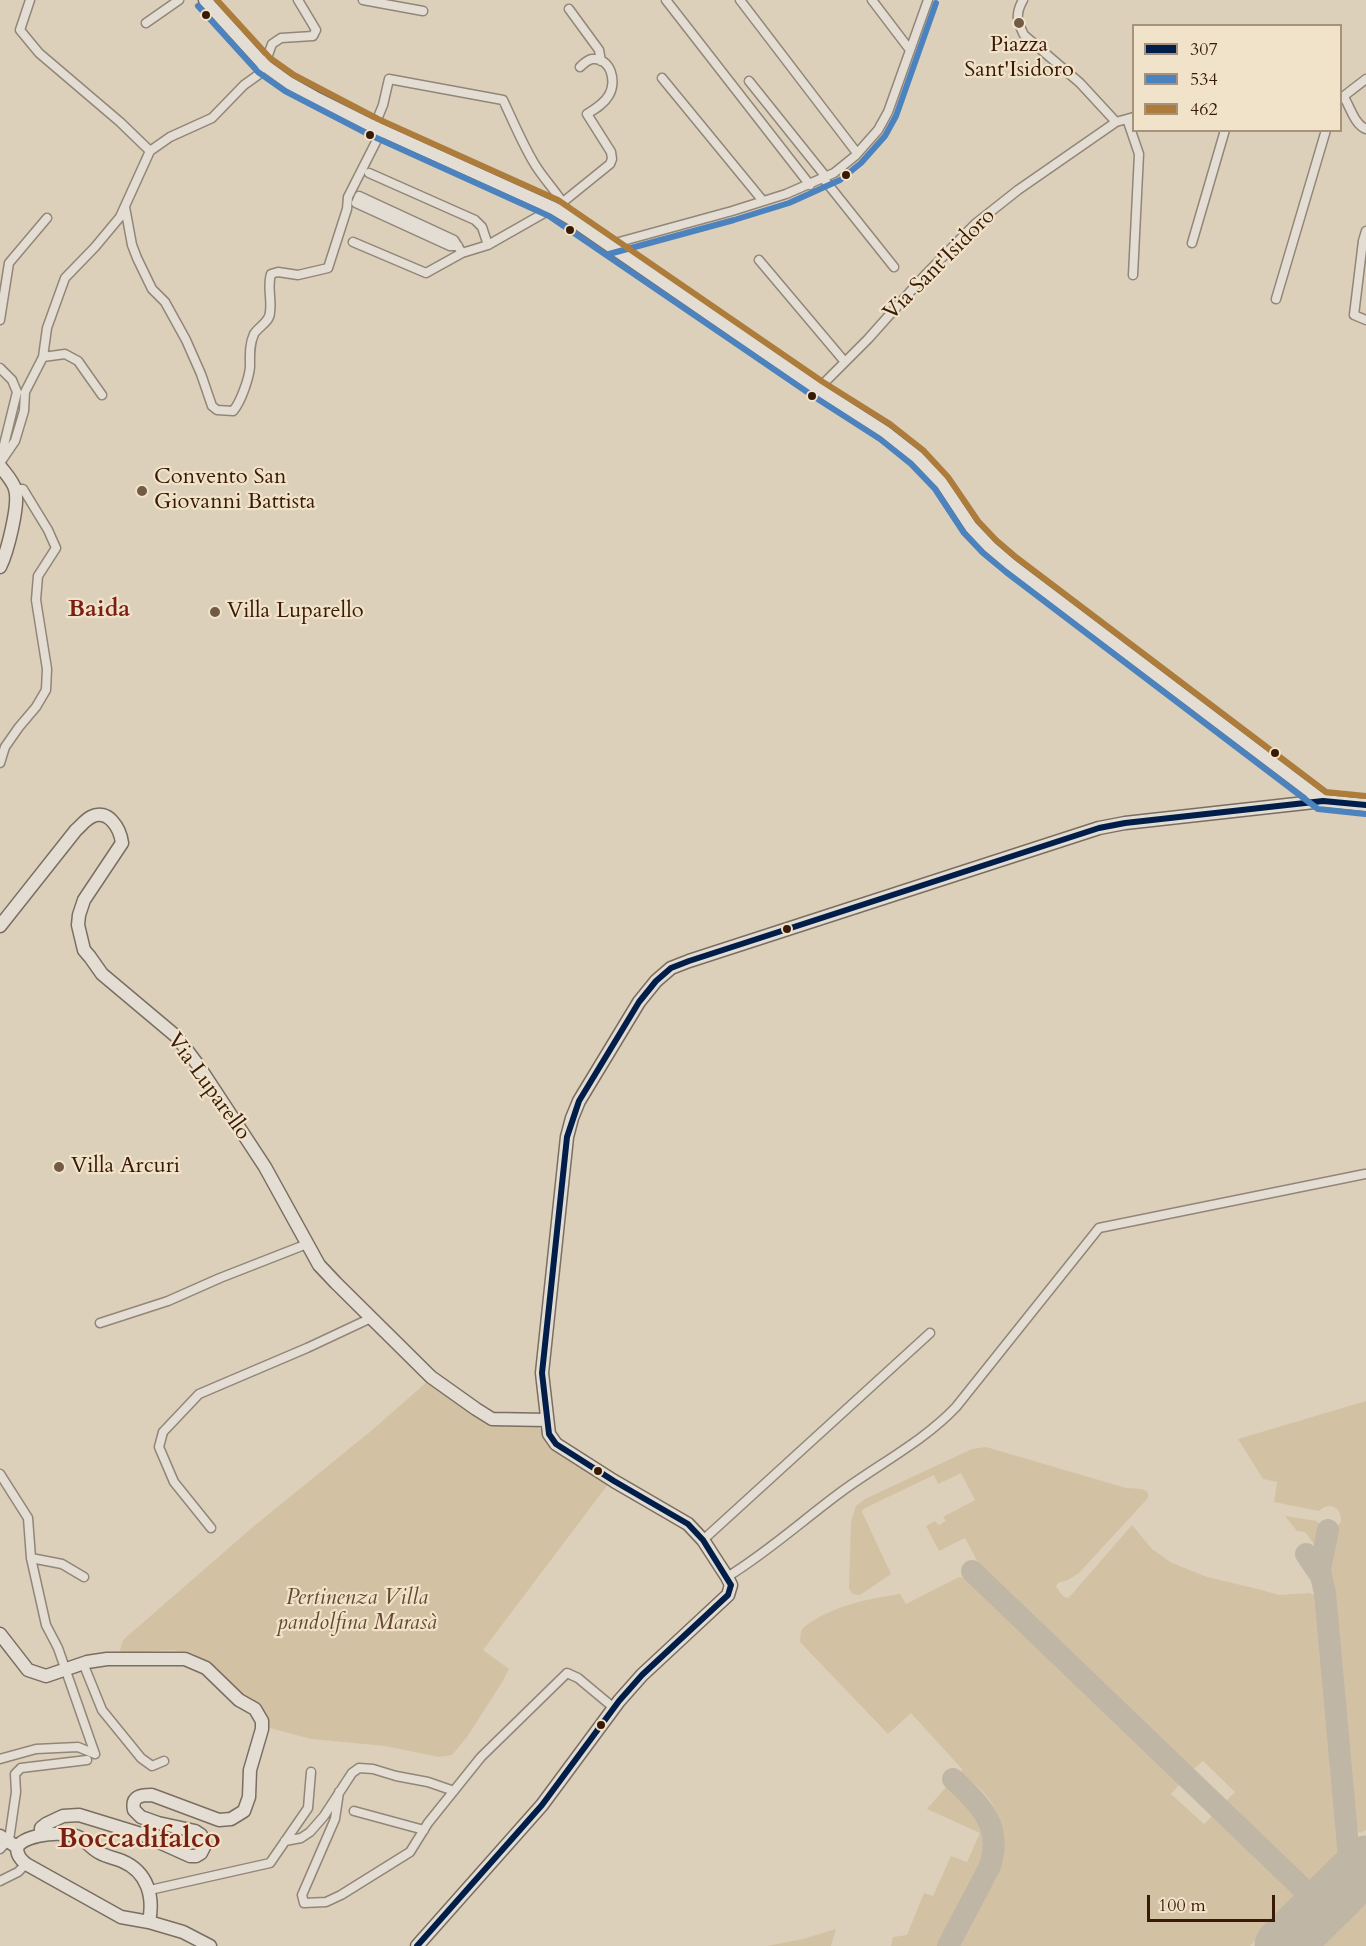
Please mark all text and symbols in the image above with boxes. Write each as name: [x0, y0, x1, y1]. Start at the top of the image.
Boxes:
unlabelled marker: [200, 9, 212, 21]
marker: Piazza Sant'Isidoro: [1012, 16, 1026, 30]
legend: [1132, 24, 1342, 132]
place label: Piazza Sant'Isidoro: [964, 33, 1074, 84]
text: 307: [1190, 37, 1218, 62]
text: 534: [1190, 67, 1218, 92]
text: 462: [1190, 97, 1218, 122]
unlabelled marker: [364, 129, 376, 141]
unlabelled marker: [840, 169, 852, 181]
street label: Via Sant'Isidoro: [879, 204, 1001, 326]
unlabelled marker: [564, 224, 576, 236]
unlabelled marker: [806, 390, 818, 402]
place label: Convento San Giovanni Battista: [154, 465, 316, 516]
marker: Convento San Giovanni Battista: [135, 484, 149, 498]
district label: Baida: [68, 596, 130, 624]
place label: Villa Luparello: [227, 599, 364, 625]
marker: Villa Luparello: [208, 605, 222, 619]
unlabelled marker: [1269, 747, 1281, 759]
unlabelled marker: [781, 923, 793, 935]
street label: Via Luparello: [160, 1028, 256, 1146]
place label: Villa Arcuri: [71, 1154, 180, 1180]
marker: Villa Arcuri: [52, 1160, 66, 1174]
unlabelled marker: [592, 1465, 604, 1477]
park label: Pertinenza Villa pandolfina Marasà: [277, 1586, 437, 1638]
unlabelled marker: [595, 1719, 607, 1731]
district label: Boccadifalco: [57, 1824, 221, 1858]
scale bar: [1150, 1883, 1278, 1921]
text: 100 m: [1158, 1893, 1206, 1918]

